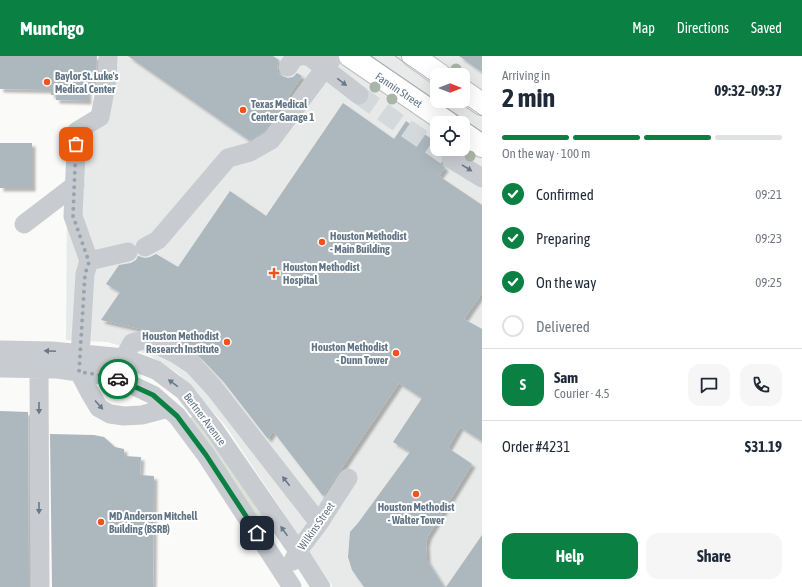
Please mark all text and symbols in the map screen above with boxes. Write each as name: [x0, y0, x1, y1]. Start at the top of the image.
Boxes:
text: Munchgo: [20, 17, 84, 39]
text: Map: [632, 20, 655, 36]
text: Directions: [677, 20, 729, 36]
text: Saved: [751, 20, 782, 36]
north arrow: [430, 68, 470, 108]
map controls: [430, 68, 470, 156]
text: Arriving in: [502, 68, 550, 83]
place label: Baylor St. Luke's Medical Center: [55, 70, 118, 95]
street label: Fannin Street: [373, 70, 425, 110]
marker: Baylor St. Luke's Medical Center: [42, 77, 52, 87]
one-way arrow: [336, 78, 347, 86]
text: 09:32–09:37: [714, 82, 782, 99]
text: 2 min: [502, 83, 555, 113]
place label: Texas Medical Center Garage 1: [251, 98, 314, 123]
marker: Texas Medical Center Garage 1: [238, 105, 248, 115]
button: locate: [430, 116, 470, 156]
pin: [59, 127, 93, 161]
icon: bag: [65, 133, 87, 155]
text: On the way · 100 m: [502, 146, 590, 161]
one-way arrow: [462, 164, 472, 172]
icon: check: [502, 183, 524, 205]
text: Confirmed: [536, 186, 594, 203]
text: 09:21: [755, 187, 782, 202]
icon: check: [502, 227, 524, 249]
place label: Houston Methodist - Main Building: [330, 230, 407, 255]
text: Preparing: [536, 230, 590, 247]
text: 09:23: [755, 231, 782, 246]
marker: Houston Methodist - Main Building: [317, 237, 327, 247]
place label: Houston Methodist Hospital: [283, 261, 360, 286]
marker: Houston Methodist Hospital: [268, 267, 280, 279]
icon: check: [502, 271, 524, 293]
text: On the way: [536, 274, 597, 291]
text: 09:25: [755, 275, 782, 290]
text: Delivered: [536, 318, 590, 335]
place label: Houston Methodist Research Institute: [142, 330, 220, 355]
marker: Houston Methodist Research Institute: [222, 337, 232, 347]
place label: Houston Methodist - Dunn Tower: [311, 341, 389, 366]
one-way arrow: [44, 348, 56, 355]
marker: Houston Methodist - Dunn Tower: [391, 348, 401, 358]
courier: [98, 359, 138, 399]
button: chat: [688, 364, 730, 406]
button: phone: [740, 364, 782, 406]
icon: car: [107, 368, 129, 390]
text: Sam: [554, 369, 578, 386]
text: S: [520, 376, 526, 393]
one-way arrow: [168, 379, 178, 387]
text: Courier · 4.5: [554, 386, 610, 401]
street label: Bertner Avenue: [182, 391, 228, 447]
one-way arrow: [94, 400, 103, 410]
one-way arrow: [36, 402, 42, 415]
text: Order #4231: [502, 438, 570, 455]
text: $31.19: [745, 438, 782, 455]
one-way arrow: [282, 476, 290, 487]
marker: Houston Methodist - Walter Tower: [411, 489, 421, 499]
street label: Wilkins Street: [295, 500, 337, 552]
place label: Houston Methodist - Walter Tower: [378, 501, 455, 526]
one-way arrow: [36, 502, 42, 515]
place label: MD Anderson Mitchell Building (BSRB): [109, 510, 198, 535]
pin: [240, 516, 274, 550]
marker: MD Anderson Mitchell Building (BSRB): [96, 517, 106, 527]
icon: home: [246, 522, 268, 544]
one-way arrow: [280, 526, 288, 536]
button: Help: [502, 533, 638, 579]
button: Share: [646, 533, 782, 579]

